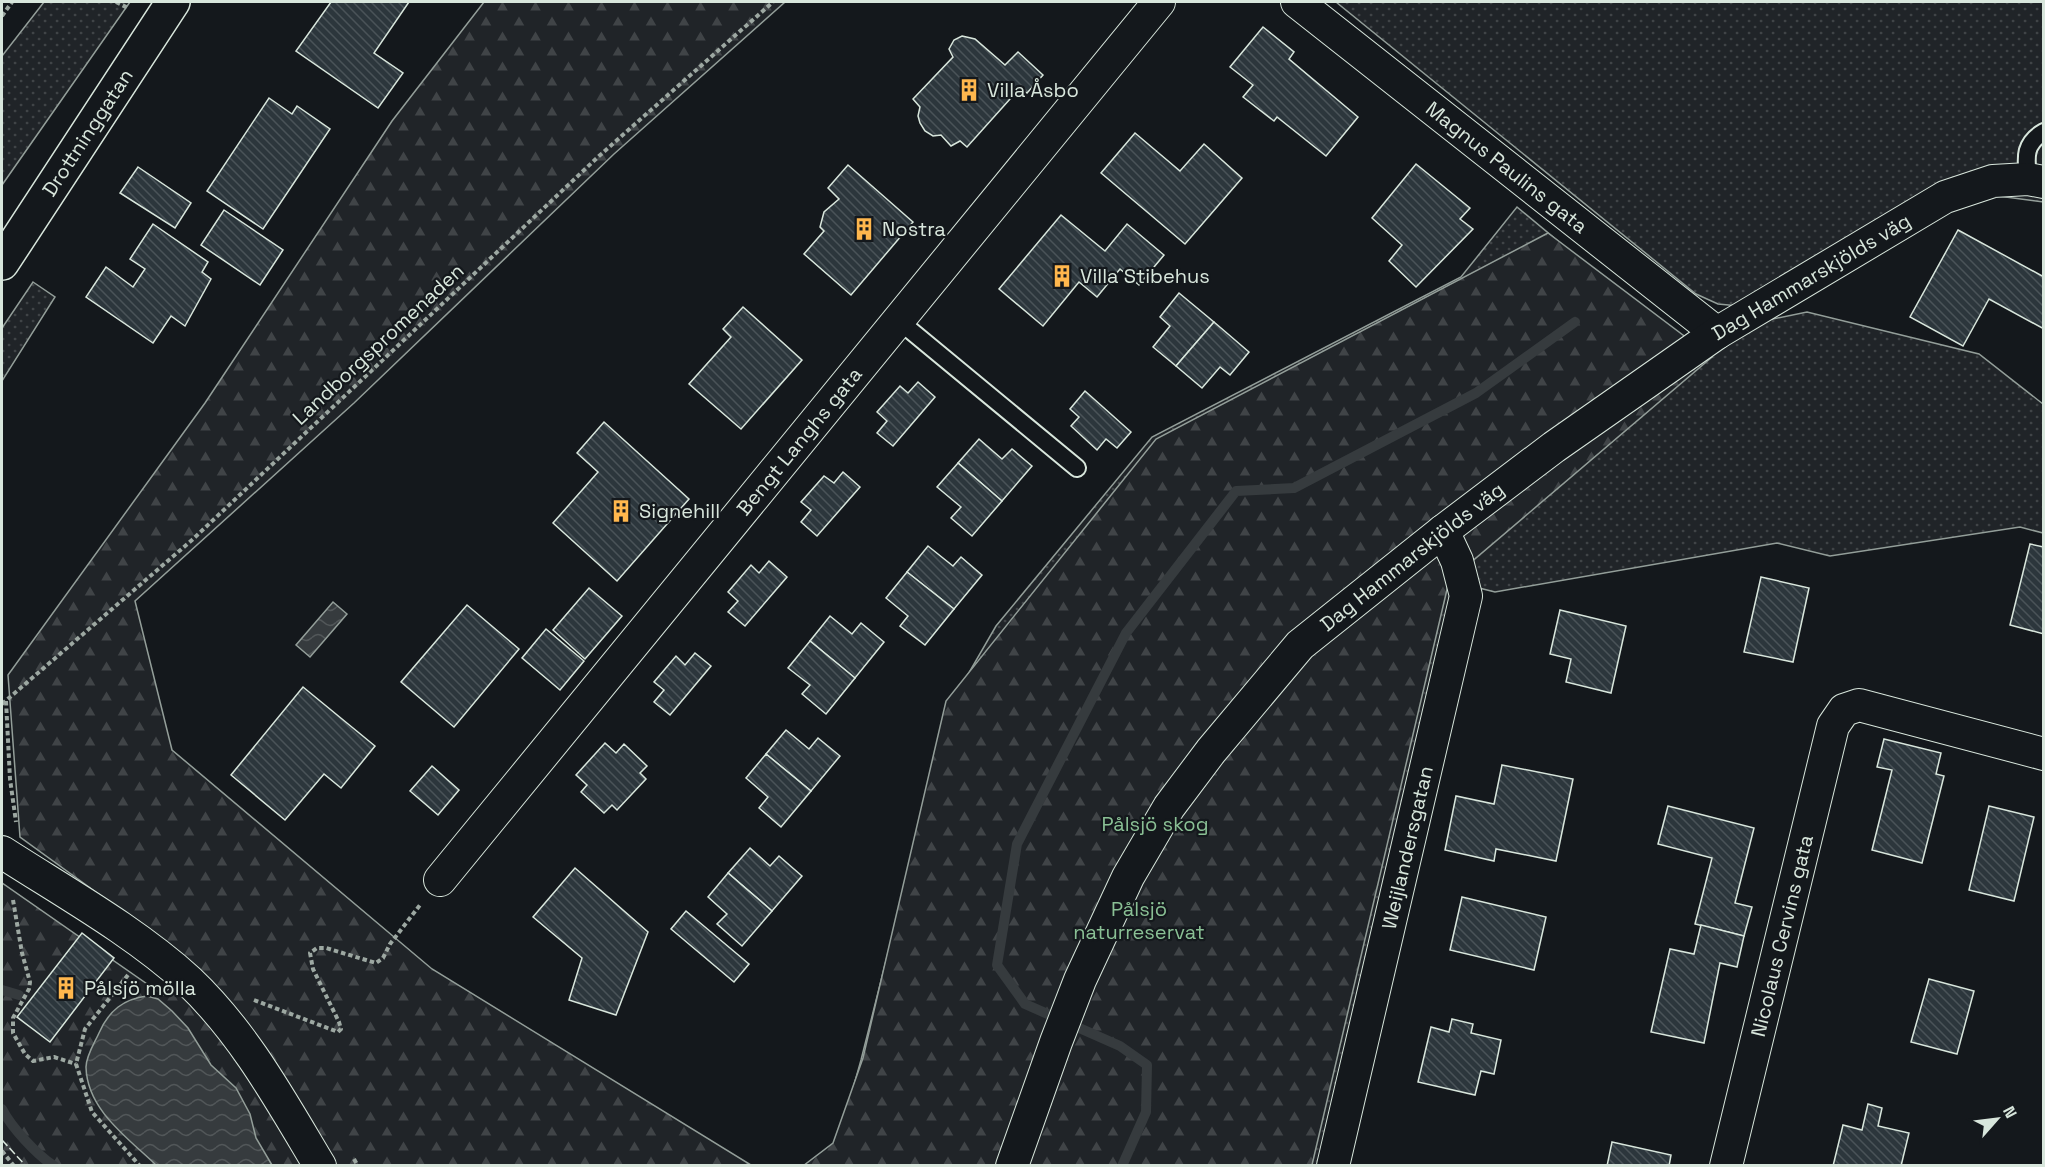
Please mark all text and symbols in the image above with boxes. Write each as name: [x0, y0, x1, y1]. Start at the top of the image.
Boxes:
street label: Drottninggatan: [36, 64, 139, 201]
building icon: Villa Åsbo: [956, 77, 982, 103]
place label: Villa Åsbo: [987, 77, 1079, 103]
street label: Magnus Paulins gata: [1421, 96, 1593, 239]
street label: Dag Hammarskjölds väg: [1707, 207, 1915, 346]
building icon: Nostra: [851, 216, 877, 242]
place label: Nostra: [882, 216, 946, 242]
street label: Landborgspromenaden: [287, 258, 469, 430]
building icon: Villa Stibehus: [1049, 263, 1075, 289]
place label: Villa Stibehus: [1080, 263, 1210, 289]
street label: Bengt Langhs gata: [731, 362, 868, 521]
street label: Dag Hammarskjölds väg: [1315, 476, 1509, 637]
building icon: Signehill: [608, 498, 634, 524]
place label: Signehill: [639, 498, 720, 524]
street label: Weijlandersgatan: [1376, 763, 1439, 932]
park label: Pålsjö skog: [1101, 811, 1209, 837]
street label: Nicolaus Cervins gata: [1745, 832, 1819, 1039]
park label: Pålsjö naturreservat: [1073, 896, 1205, 945]
building icon: Pålsjö mölla: [53, 975, 79, 1001]
place label: Pålsjö mölla: [84, 975, 196, 1001]
north arrow: [1967, 1089, 2027, 1149]
text: N: [1998, 1103, 2022, 1122]

